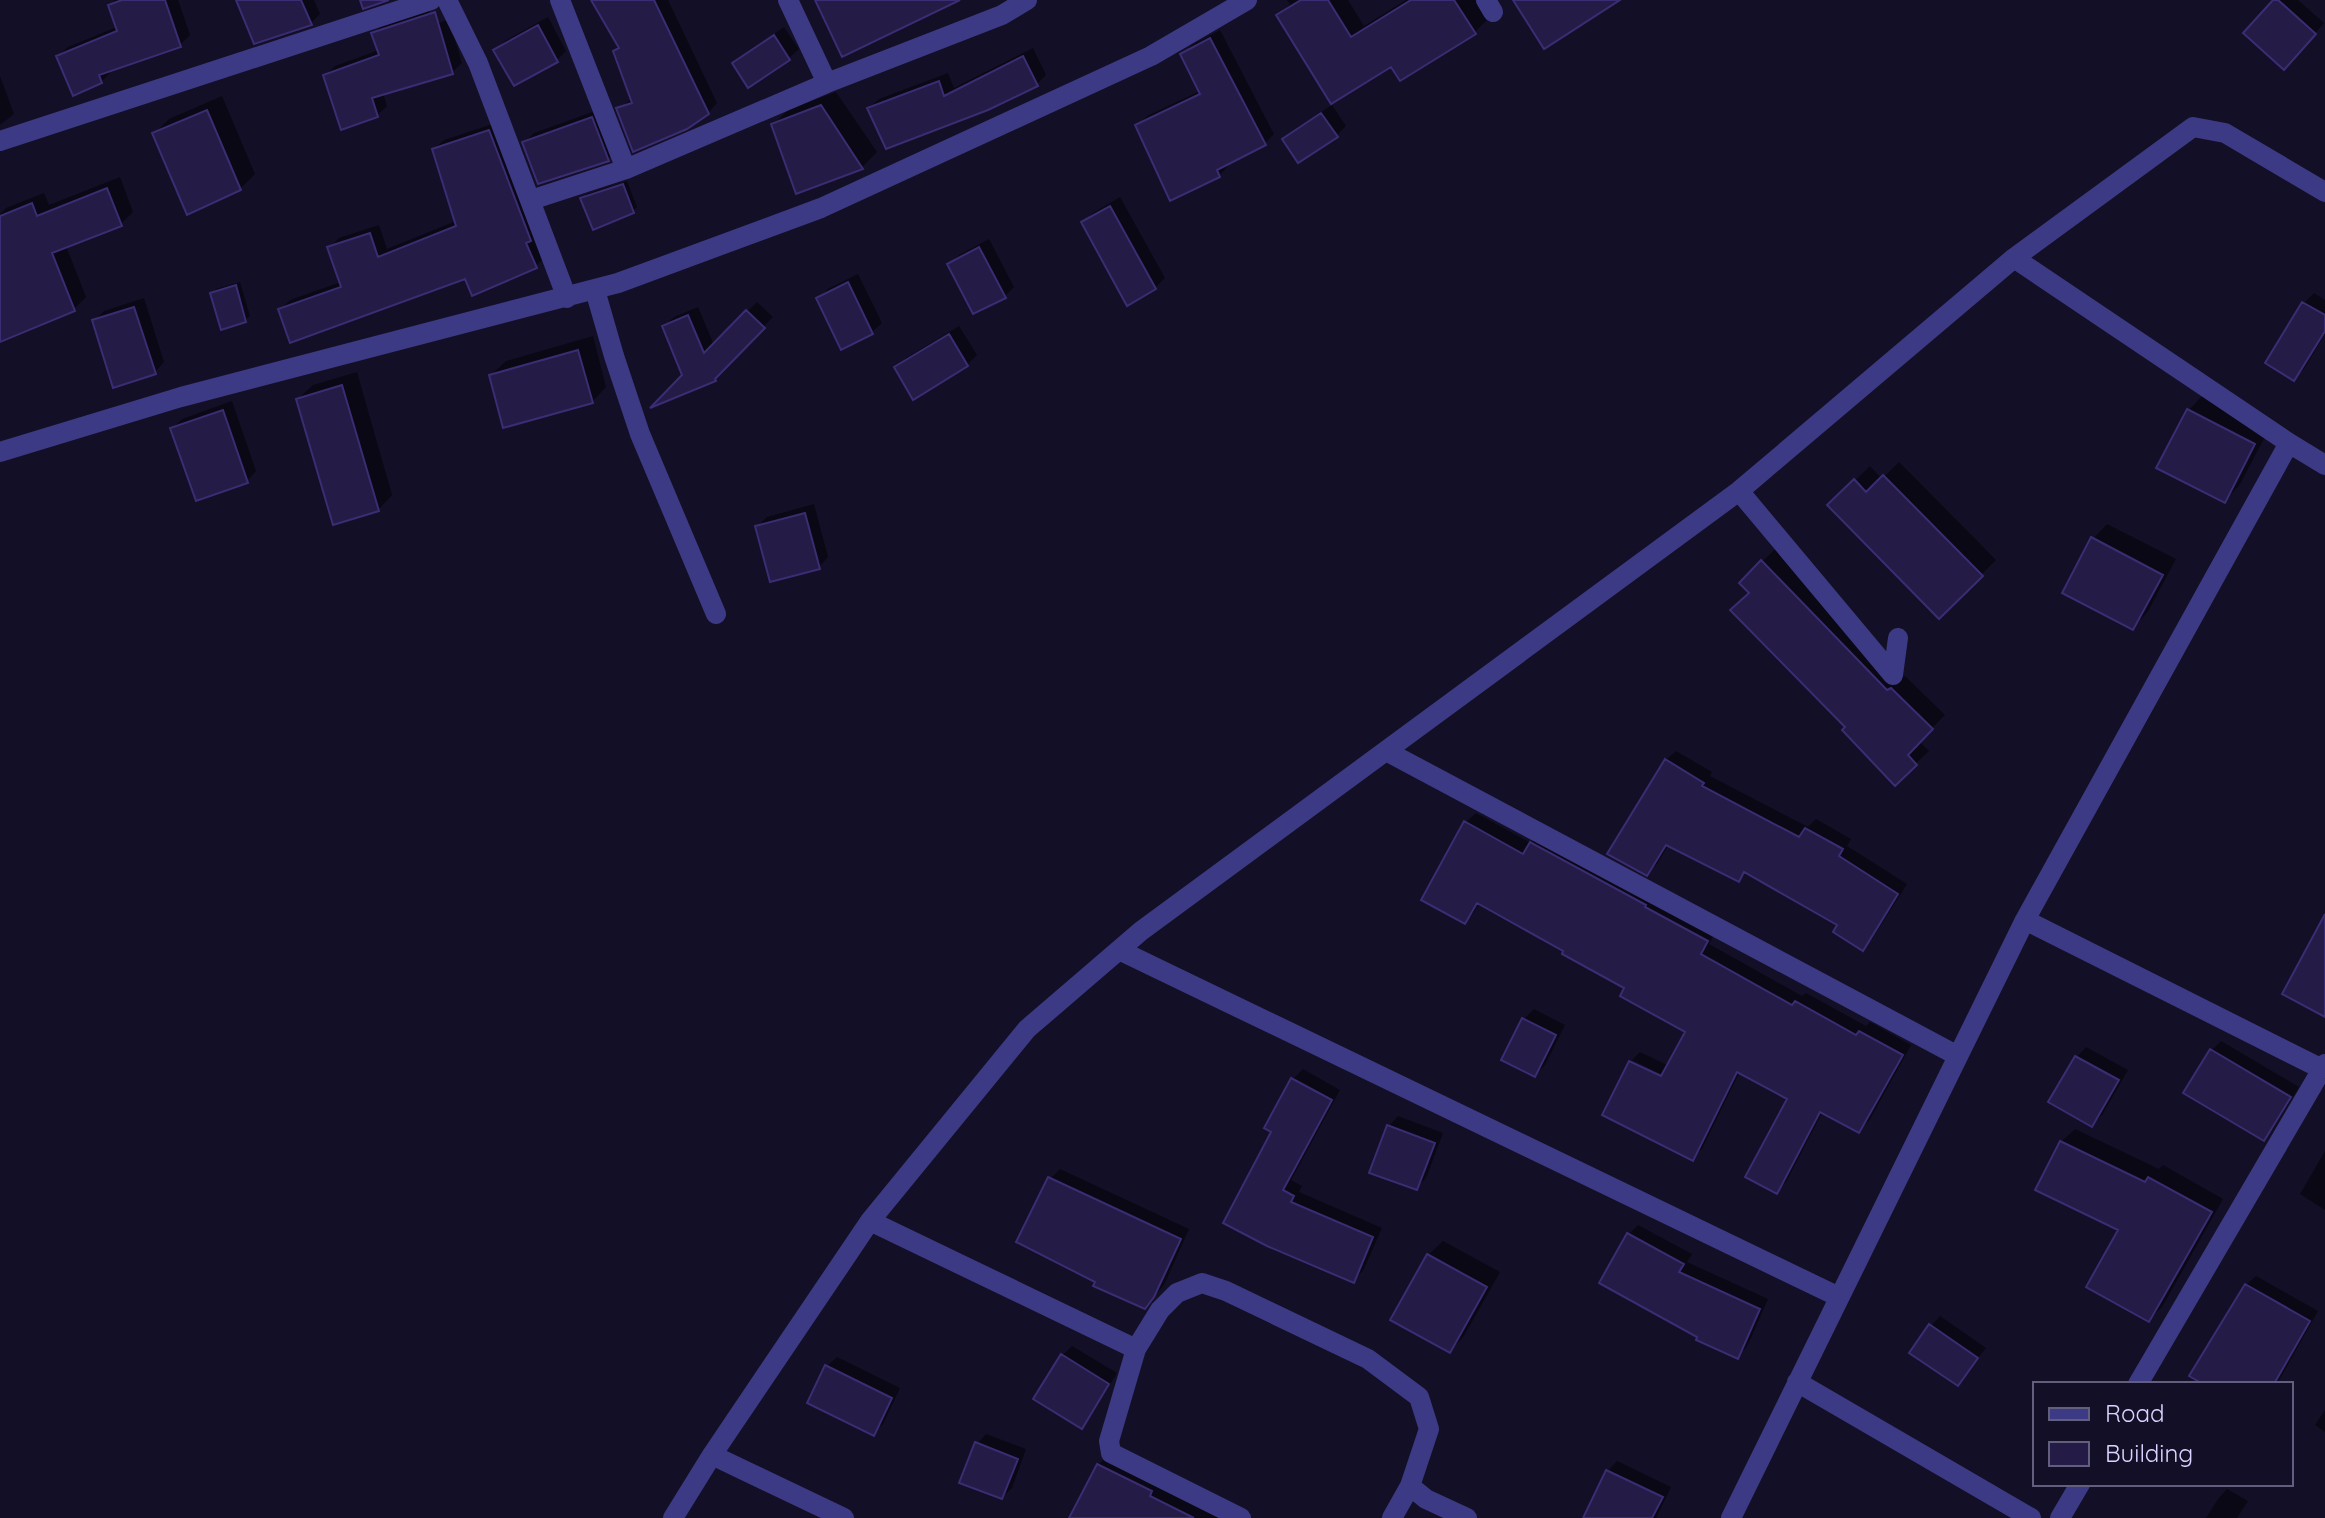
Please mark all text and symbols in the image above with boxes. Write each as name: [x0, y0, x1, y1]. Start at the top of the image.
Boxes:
legend: [2033, 1382, 2293, 1486]
text: Road: [2105, 1398, 2165, 1428]
text: Building: [2105, 1438, 2193, 1468]

